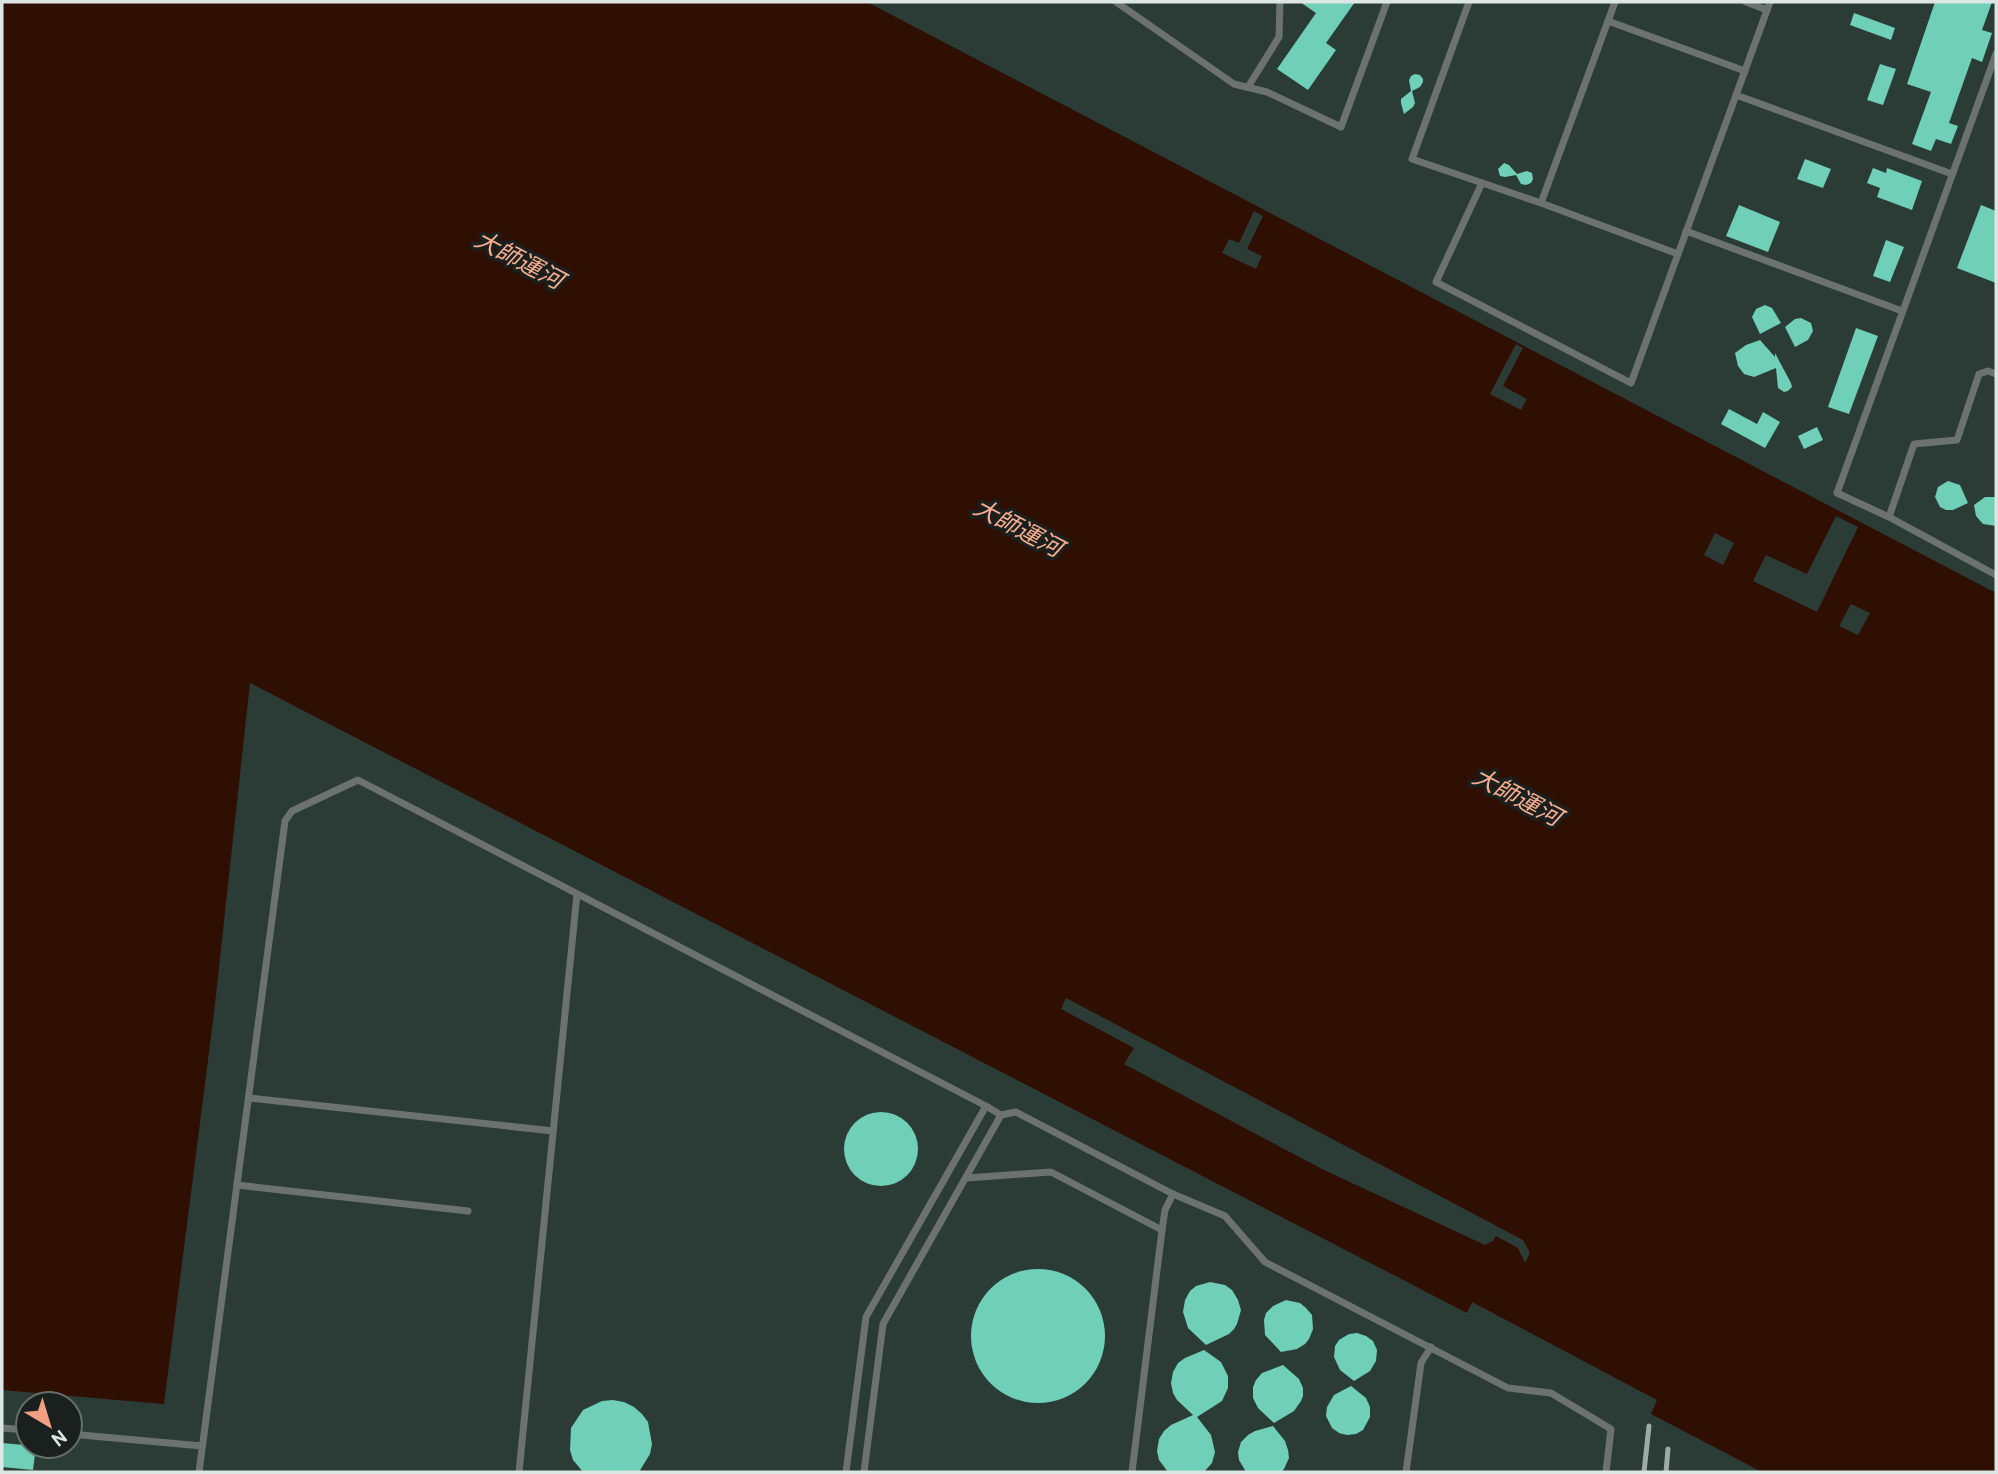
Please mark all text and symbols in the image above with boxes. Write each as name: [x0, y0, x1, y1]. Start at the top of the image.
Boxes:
water label: 大師運河: [469, 226, 571, 299]
water label: 大師運河: [968, 494, 1070, 567]
water label: 大師運河: [1467, 763, 1569, 836]
north arrow: [14, 1390, 84, 1460]
text: N: [45, 1423, 71, 1450]

